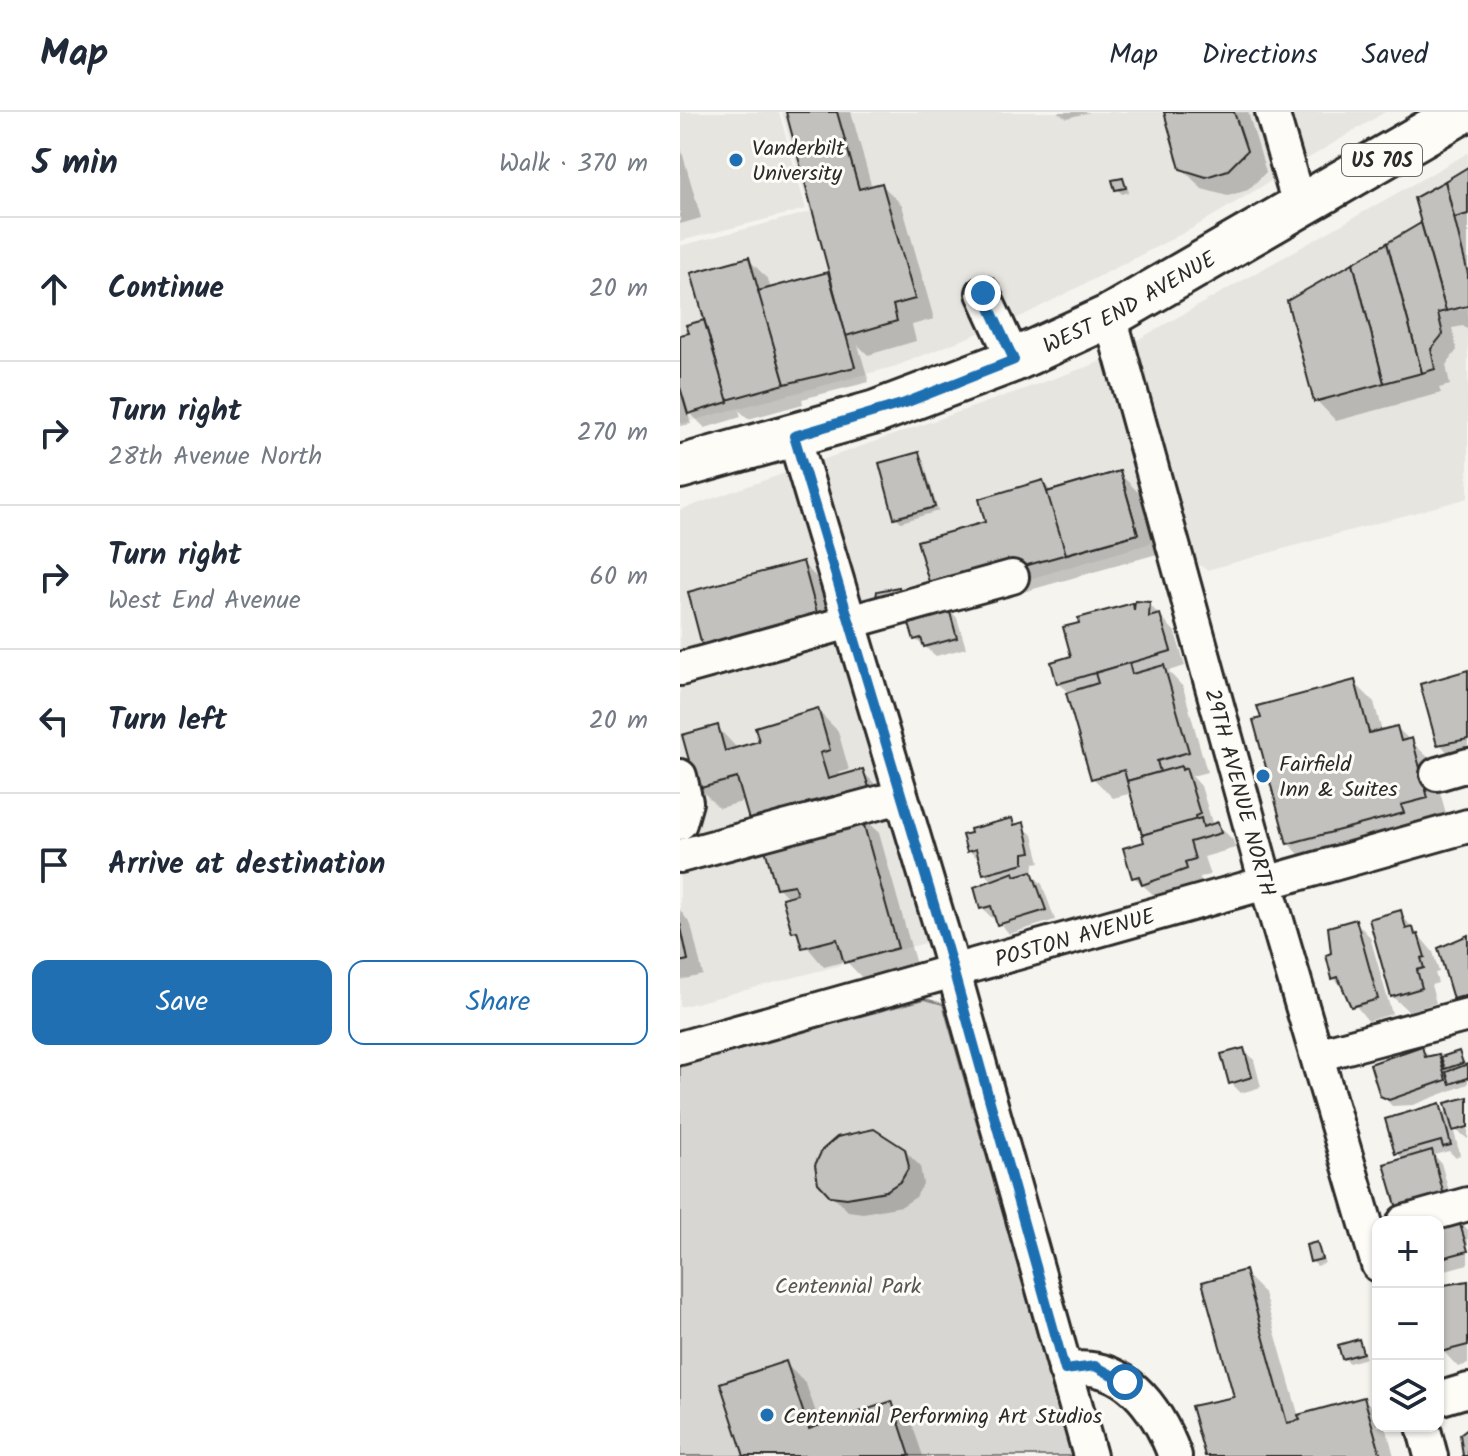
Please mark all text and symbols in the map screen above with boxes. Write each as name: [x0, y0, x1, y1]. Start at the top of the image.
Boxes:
text: Map: [40, 25, 109, 85]
text: Map: [1109, 33, 1158, 78]
text: Directions: [1202, 33, 1318, 78]
text: Saved: [1362, 33, 1428, 78]
place label: Vanderbilt University: [752, 132, 845, 192]
text: 5 min: [32, 137, 118, 191]
text: Walk · 370 m: [499, 143, 648, 185]
road number: US 70S: [1342, 144, 1422, 176]
marker: Vanderbilt University: [727, 151, 745, 169]
street label: WEST END AVENUE: [1038, 243, 1224, 364]
text: Continue: [108, 265, 224, 313]
icon: ahead: [32, 267, 76, 311]
text: 20 m: [589, 268, 648, 310]
route end: [965, 275, 1001, 311]
text: Turn right: [108, 388, 241, 436]
icon: right: [32, 411, 76, 455]
text: 270 m: [577, 412, 648, 454]
text: 28th Avenue North: [108, 436, 322, 478]
text: Turn right: [108, 532, 241, 580]
icon: right: [32, 555, 76, 599]
text: 60 m: [589, 556, 648, 598]
text: West End Avenue: [108, 580, 301, 622]
street label: 29TH AVENUE NORTH: [1193, 685, 1284, 901]
text: Turn left: [108, 697, 227, 745]
icon: left: [32, 699, 76, 743]
text: 20 m: [589, 700, 648, 742]
place label: Fairfield Inn & Suites: [1279, 748, 1398, 808]
marker: Fairfield Inn & Suites: [1254, 767, 1272, 785]
text: Arrive at destination: [108, 841, 385, 889]
icon: arrive: [32, 843, 76, 887]
street label: POSTON AVENUE: [991, 900, 1161, 978]
button: Save: [32, 960, 332, 1045]
button: Share: [348, 960, 648, 1045]
map controls: [1372, 1216, 1444, 1432]
button: +: [1372, 1216, 1444, 1288]
park label: Centennial Park: [775, 1270, 922, 1305]
button: −: [1372, 1288, 1444, 1360]
button: layers: [1372, 1360, 1444, 1432]
route start: [1107, 1364, 1143, 1400]
place label: Centennial Performing Art Studios: [783, 1400, 1103, 1435]
marker: Centennial Performing Art Studios: [758, 1406, 776, 1424]

